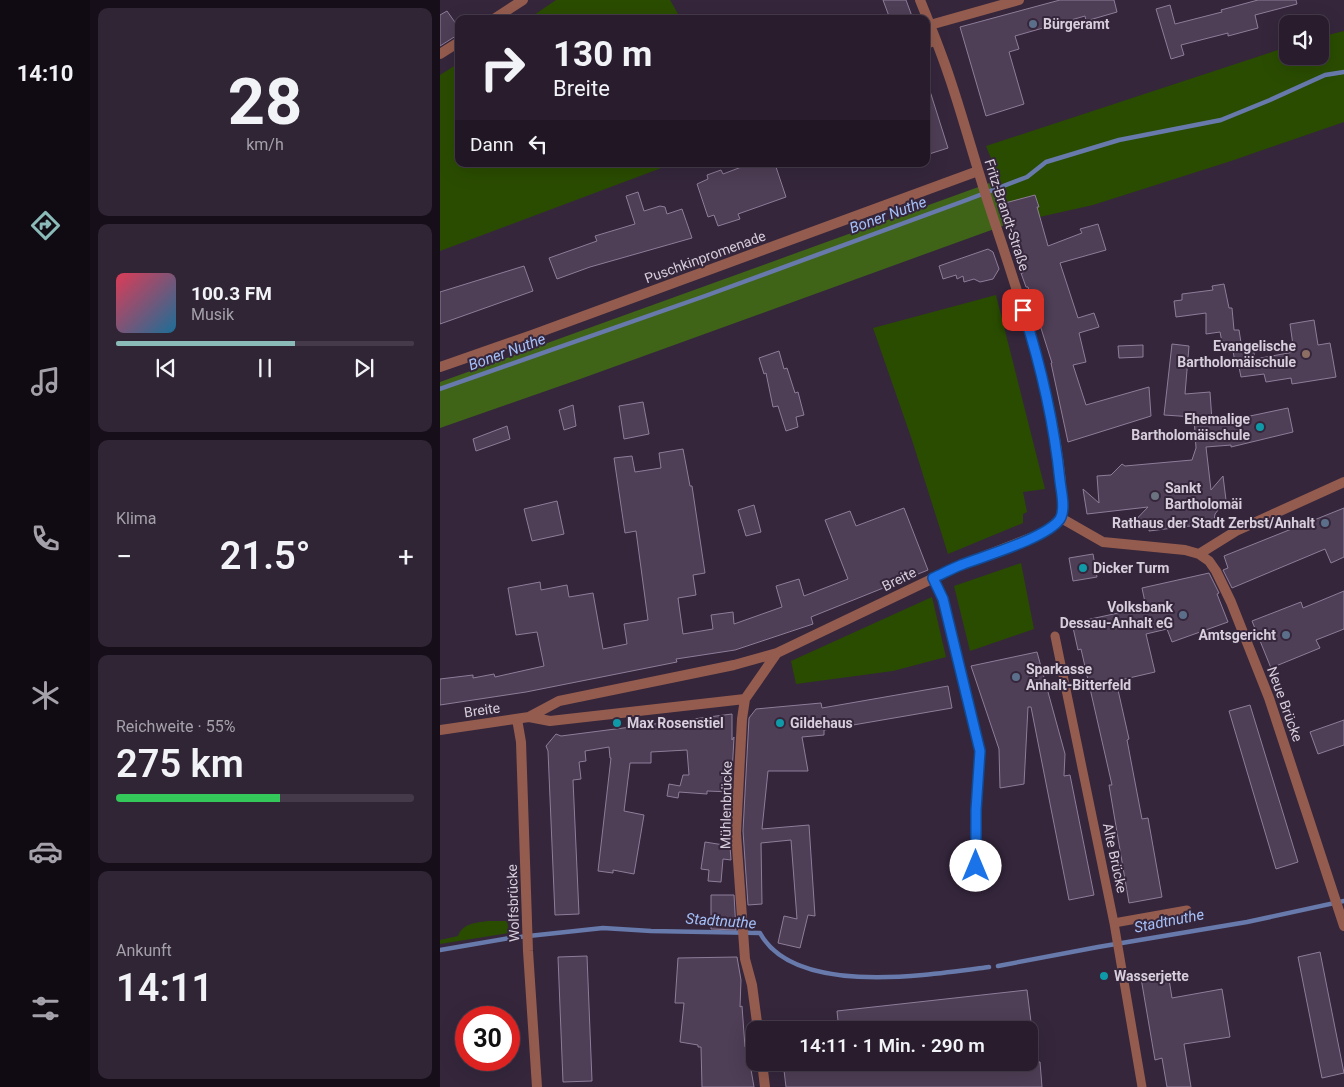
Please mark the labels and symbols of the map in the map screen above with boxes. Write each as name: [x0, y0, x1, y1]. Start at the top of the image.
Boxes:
place label: Bürgeramt: [1043, 16, 1110, 32]
marker: Bürgeramt: [1027, 18, 1039, 30]
street label: Fritz-Brandt-Straße: [981, 157, 1033, 273]
water label: Boner Nuthe: [847, 193, 929, 237]
street label: Puschkinpromenade: [642, 228, 768, 286]
pin: [1002, 289, 1044, 331]
water label: Boner Nuthe: [466, 330, 548, 374]
place label: Evangelische Bartholomäischule: [1177, 338, 1296, 370]
marker: Evangelische Bartholomäischule: [1300, 348, 1312, 360]
place label: Ehemalige Bartholomäischule: [1131, 411, 1250, 443]
marker: Ehemalige Bartholomäischule: [1254, 421, 1266, 433]
place label: Sankt Bartholomäi: [1165, 480, 1242, 512]
marker: Sankt Bartholomäi: [1149, 490, 1161, 502]
place label: Rathaus der Stadt Zerbst/Anhalt: [1112, 515, 1315, 531]
marker: Rathaus der Stadt Zerbst/Anhalt: [1319, 517, 1331, 529]
place label: Dicker Turm: [1093, 560, 1170, 576]
marker: Dicker Turm: [1077, 562, 1089, 574]
street label: Breite: [879, 564, 919, 594]
place label: Volksbank Dessau-Anhalt eG: [1060, 599, 1174, 631]
marker: Volksbank Dessau-Anhalt eG: [1177, 609, 1189, 621]
place label: Amtsgericht: [1198, 627, 1276, 643]
marker: Amtsgericht: [1280, 629, 1292, 641]
place label: Sparkasse Anhalt-Bitterfeld: [1026, 661, 1131, 693]
street label: Neue Brücke: [1264, 664, 1306, 744]
marker: Sparkasse Anhalt-Bitterfeld: [1010, 671, 1022, 683]
street label: Breite: [463, 700, 501, 720]
place label: Max Rosenstiel: [627, 715, 724, 731]
place label: Gildehaus: [790, 715, 853, 731]
marker: Max Rosenstiel: [611, 717, 623, 729]
marker: Gildehaus: [774, 717, 786, 729]
street label: Mühlenbrücke: [717, 761, 735, 849]
street label: Alte Brücke: [1100, 822, 1130, 894]
position arrow: [949, 839, 1001, 891]
street label: Wolfsbrücke: [504, 864, 522, 942]
water label: Stadtnuthe: [1133, 905, 1206, 937]
water label: Stadtnuthe: [685, 910, 757, 932]
place label: Wasserjette: [1114, 968, 1189, 984]
marker: Wasserjette: [1098, 970, 1110, 982]
speed limit sign: 30: [455, 1006, 520, 1071]

